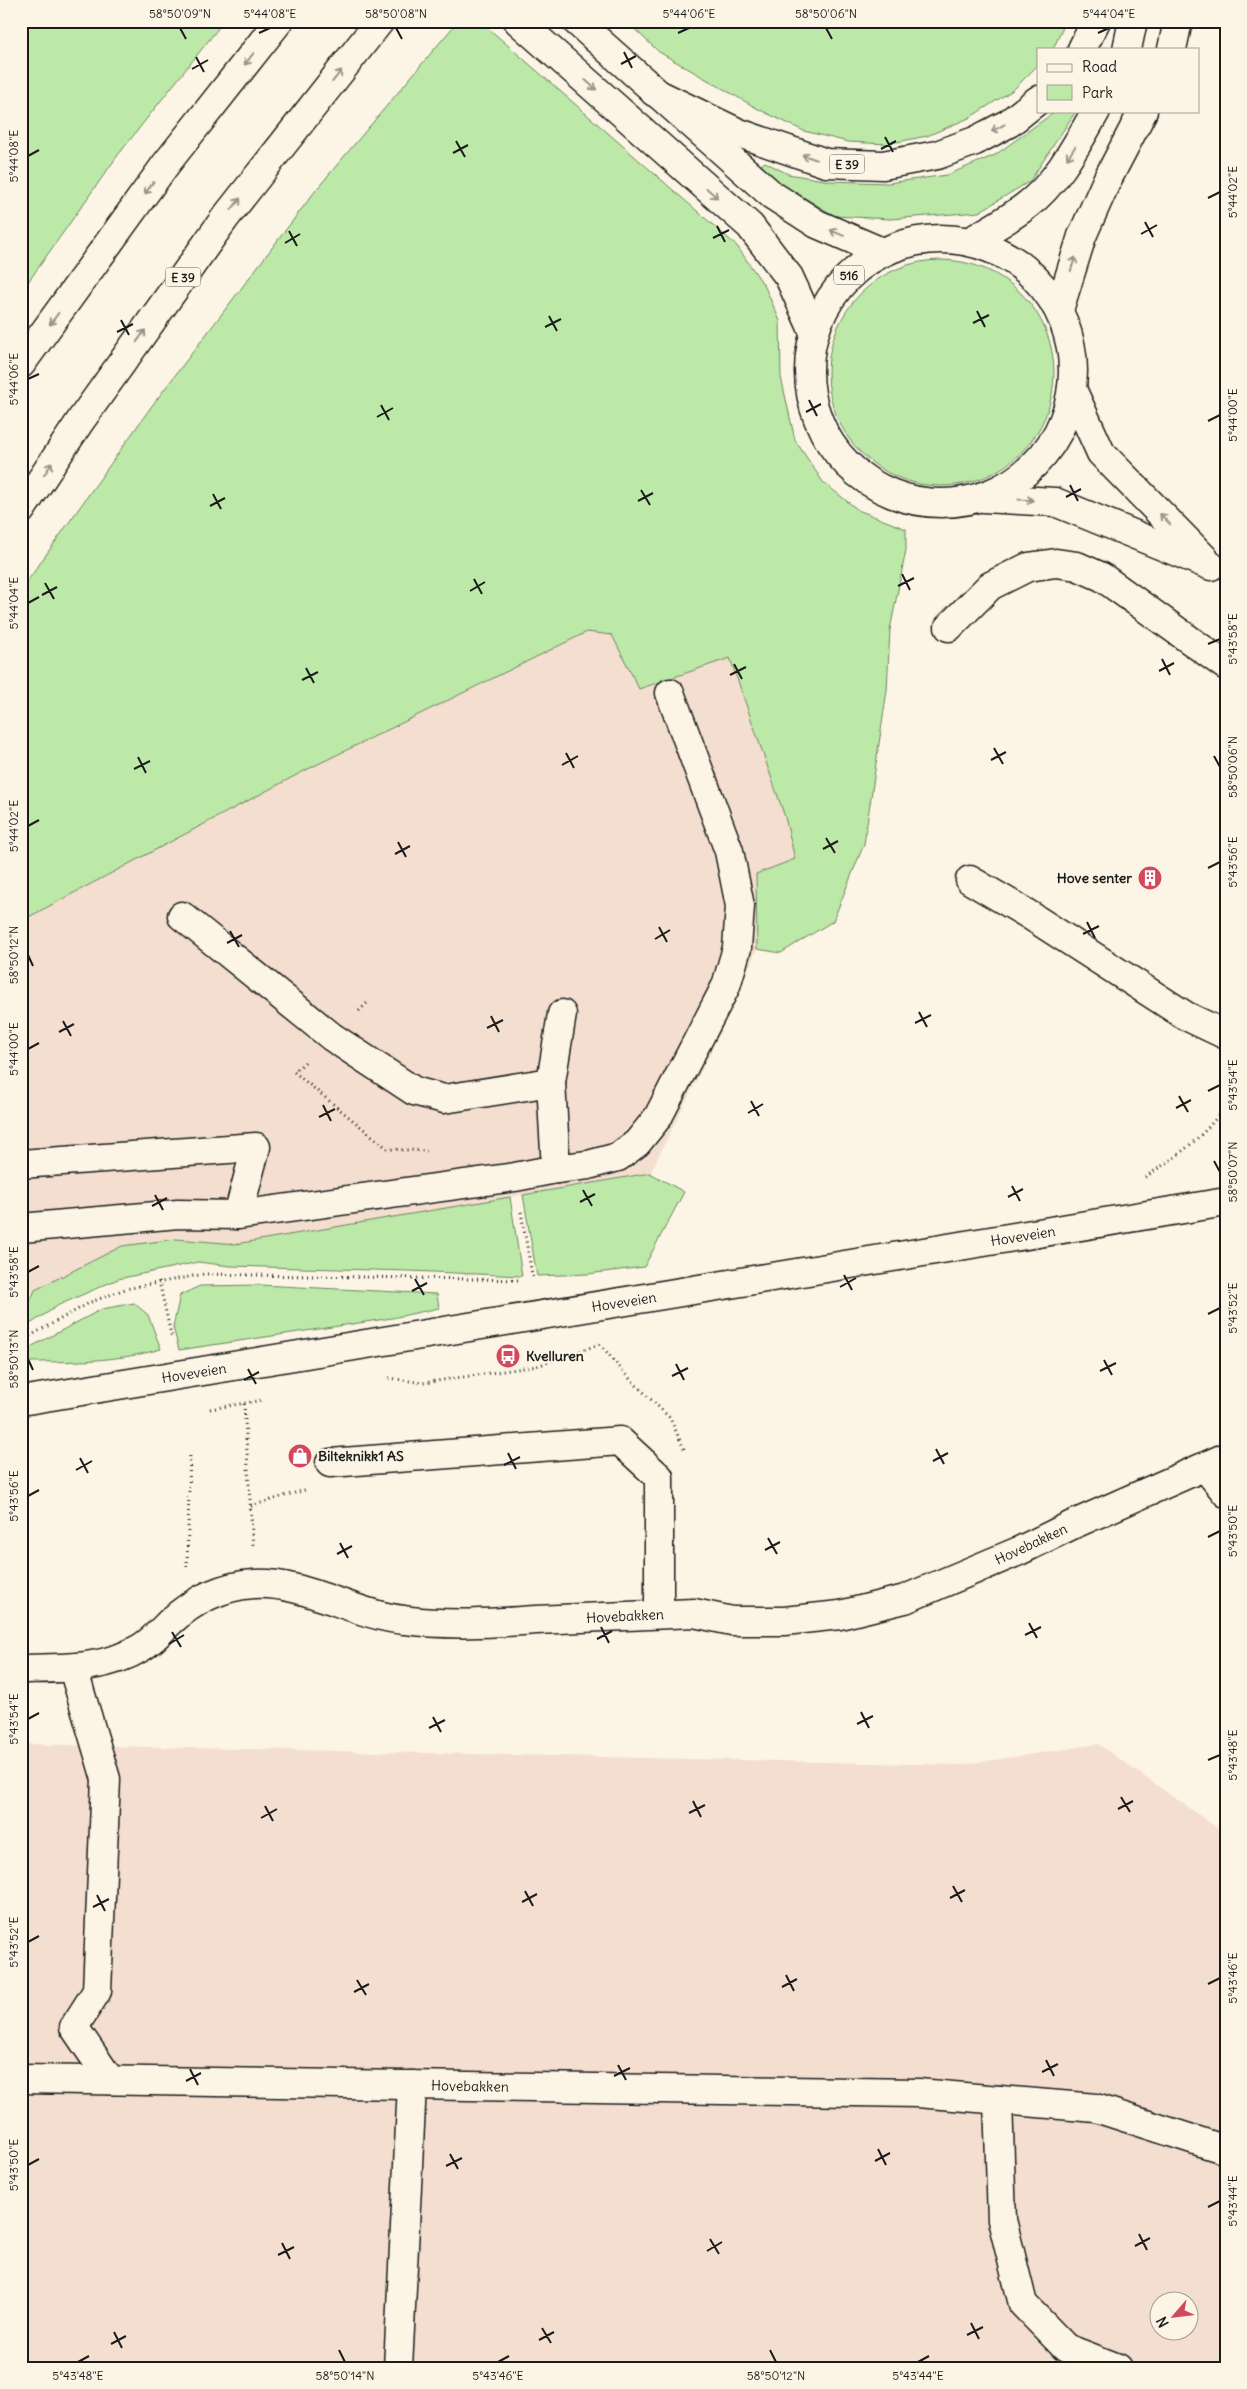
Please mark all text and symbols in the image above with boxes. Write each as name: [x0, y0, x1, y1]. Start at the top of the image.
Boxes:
text: 58°50'09"N: [149, 6, 211, 21]
text: 5°44'08"E: [244, 6, 296, 21]
text: 58°50'08"N: [365, 6, 427, 21]
text: 5°44'06"E: [663, 6, 715, 21]
text: 58°50'06"N: [795, 6, 857, 21]
text: 5°44'04"E: [1083, 6, 1135, 21]
legend: [1037, 48, 1200, 112]
one-way arrow: [243, 53, 254, 66]
text: Road: [1082, 57, 1117, 76]
one-way arrow: [331, 70, 342, 83]
one-way arrow: [584, 79, 597, 91]
text: Park: [1082, 83, 1113, 102]
one-way arrow: [991, 123, 1006, 133]
text: 5°44'08"E: [6, 130, 21, 182]
one-way arrow: [1066, 145, 1076, 159]
one-way arrow: [802, 152, 817, 161]
road number: E 39: [830, 154, 864, 173]
text: 5°44'02"E: [1225, 166, 1240, 218]
one-way arrow: [144, 181, 154, 195]
one-way arrow: [706, 187, 719, 198]
one-way arrow: [231, 198, 242, 211]
one-way arrow: [830, 227, 845, 237]
one-way arrow: [1069, 256, 1079, 272]
road number: 516: [834, 266, 864, 284]
road number: E 39: [166, 268, 200, 286]
one-way arrow: [49, 312, 59, 326]
one-way arrow: [136, 329, 146, 343]
text: 5°44'06"E: [6, 353, 21, 405]
text: 5°44'00"E: [1225, 388, 1240, 442]
one-way arrow: [43, 462, 54, 476]
one-way arrow: [1018, 496, 1034, 505]
one-way arrow: [1159, 513, 1171, 525]
text: 5°44'04"E: [6, 577, 21, 629]
text: 5°43'58"E: [1225, 613, 1240, 665]
text: 58°50'06"N: [1225, 736, 1240, 798]
text: 5°44'02"E: [6, 800, 21, 852]
text: 5°43'56"E: [1225, 836, 1240, 888]
building icon: Hove senter: [1137, 865, 1163, 891]
place label: Hove senter: [1057, 869, 1132, 887]
text: 58°50'12"N: [6, 926, 21, 984]
text: 5°44'00"E: [6, 1022, 21, 1076]
text: 5°43'54"E: [1225, 1059, 1240, 1111]
text: 58°50'07"N: [1225, 1142, 1240, 1202]
street label: Hoveveien: [989, 1222, 1057, 1250]
text: 5°43'58"E: [6, 1246, 21, 1298]
text: 5°43'52"E: [1225, 1282, 1240, 1334]
street label: Hoveveien: [590, 1288, 658, 1316]
text: 58°50'13"N: [6, 1330, 21, 1388]
bus stop icon: Kvelluren: [495, 1343, 521, 1369]
place label: Kvelluren: [526, 1347, 584, 1365]
street label: Hoveveien: [160, 1359, 228, 1387]
shop icon: Bilteknikk1 AS: [287, 1443, 313, 1469]
place label: Bilteknikk1 AS: [318, 1447, 404, 1465]
text: 5°43'56"E: [6, 1470, 21, 1522]
text: 5°43'50"E: [1225, 1505, 1240, 1557]
street label: Hovebakken: [992, 1519, 1070, 1569]
street label: Hovebakken: [586, 1605, 664, 1627]
text: 5°43'54"E: [6, 1693, 21, 1745]
text: 5°43'48"E: [1225, 1729, 1240, 1781]
text: 5°43'52"E: [6, 1916, 21, 1968]
text: 5°43'46"E: [1225, 1952, 1240, 2004]
street label: Hovebakken: [431, 2076, 509, 2096]
text: 5°43'50"E: [6, 2139, 21, 2191]
text: 5°43'44"E: [1225, 2175, 1240, 2227]
north arrow: [1150, 2292, 1200, 2342]
text: N: [1152, 2314, 1173, 2331]
text: 5°43'48"E: [52, 2368, 104, 2383]
text: 58°50'14"N: [316, 2368, 375, 2383]
text: 5°43'46"E: [472, 2368, 524, 2383]
text: 58°50'12"N: [747, 2368, 805, 2383]
text: 5°43'44"E: [892, 2368, 944, 2383]

